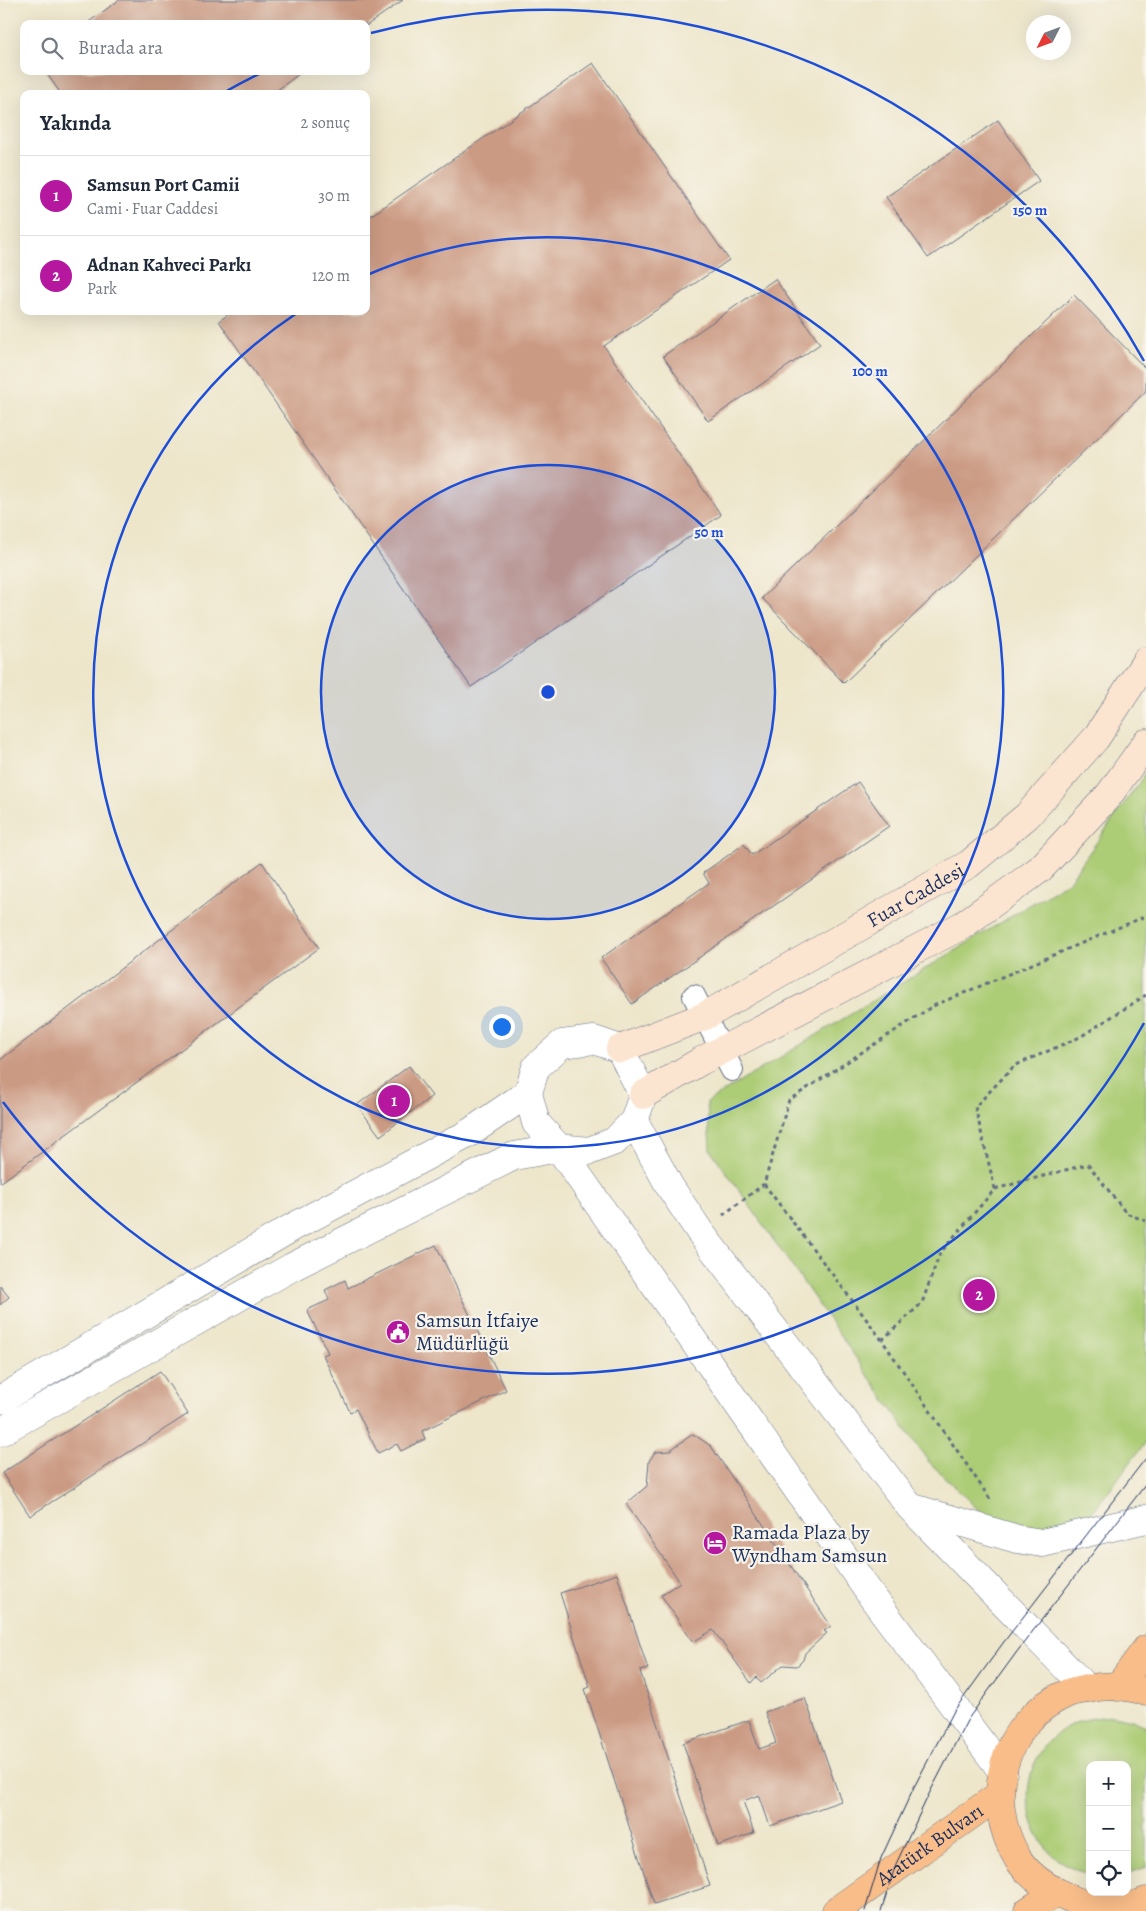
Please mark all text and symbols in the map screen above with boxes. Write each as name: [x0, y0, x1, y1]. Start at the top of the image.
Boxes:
north arrow: [1026, 15, 1071, 60]
search box: [20, 20, 370, 75]
icon: search: [38, 34, 66, 62]
text: Burada ara: [78, 35, 163, 61]
text: Yakında: [40, 109, 111, 137]
text: 2 sonuç: [301, 112, 350, 134]
text: Samsun Port Camii: [87, 172, 240, 198]
text: 1: [53, 185, 59, 207]
text: 30 m: [318, 185, 350, 207]
text: Cami · Fuar Caddesi: [87, 198, 218, 220]
text: 150 m: [1013, 200, 1048, 220]
text: Adnan Kahveci Parkı: [87, 252, 251, 278]
text: 2: [52, 265, 60, 287]
text: 120 m: [312, 265, 350, 287]
text: Park: [87, 278, 117, 300]
text: 100 m: [852, 361, 888, 381]
text: 50 m: [694, 522, 724, 542]
centre of rings: [539, 683, 557, 701]
street label: Fuar Caddesi: [862, 856, 969, 934]
your location: [489, 1014, 515, 1040]
pin: 1: [378, 1082, 410, 1120]
pin: 2: [963, 1276, 995, 1314]
place label: Samsun İtfaiye Müdürlüğü: [416, 1307, 539, 1357]
public building icon: Samsun İtfaiye Müdürlüğü: [385, 1319, 411, 1345]
place label: Ramada Plaza by Wyndham Samsun: [731, 1519, 887, 1569]
hotel icon: Ramada Plaza by Wyndham Samsun: [702, 1530, 728, 1556]
map controls: [1086, 1761, 1131, 1896]
button: +: [1086, 1761, 1131, 1806]
street label: Atatürk Bulvarı: [870, 1797, 989, 1892]
button: −: [1086, 1806, 1131, 1851]
button: locate: [1086, 1851, 1131, 1896]

